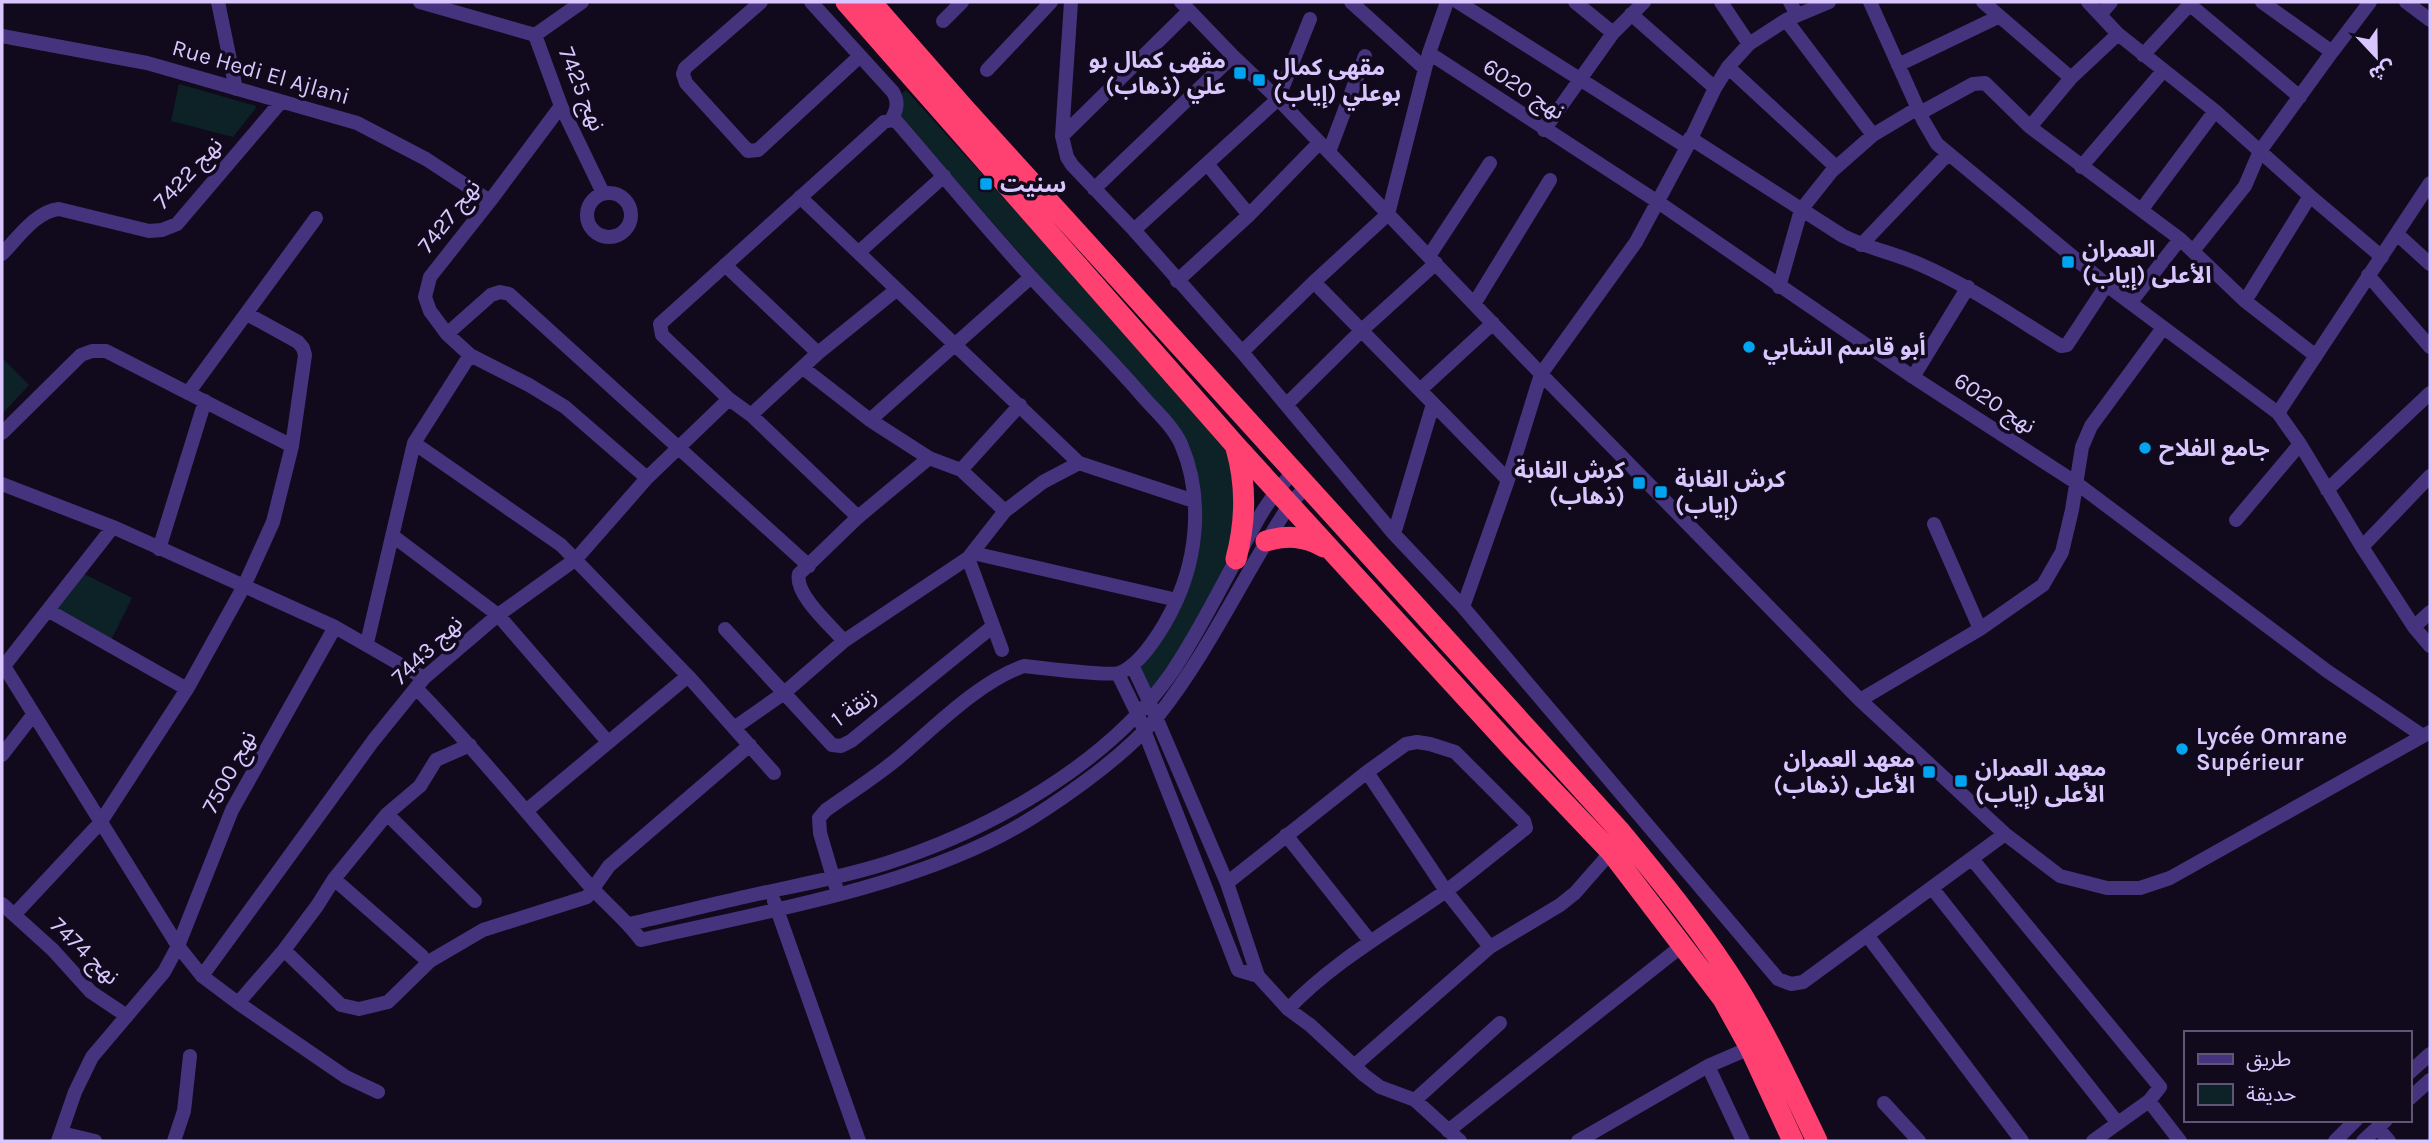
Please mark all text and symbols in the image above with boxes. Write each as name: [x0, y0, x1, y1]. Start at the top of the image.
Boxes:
north arrow: [2341, 21, 2411, 91]
street label: Rue Hedi El Ajlani: [169, 34, 353, 110]
street label: نهج 7425: [550, 43, 611, 136]
place label: مقهى كمال بو علي (ذهاب): [1089, 47, 1226, 104]
street label: نهج 6020: [1476, 53, 1570, 128]
place label: مقهى كمال بوعلي (إياب): [1273, 54, 1401, 111]
text: ش: [2366, 56, 2398, 86]
marker: مقهى كمال بو علي (ذهاب): [1232, 65, 1248, 81]
marker: مقهى كمال بوعلي (إياب): [1251, 72, 1267, 88]
street label: نهج 7422: [148, 131, 230, 217]
place label: سنيت: [1000, 171, 1066, 198]
street label: نهج 7427: [412, 174, 488, 260]
marker: سنيت: [978, 176, 994, 192]
place label: العمران الأعلى (إياب): [2082, 236, 2212, 291]
marker: العمران الأعلى (إياب): [2060, 254, 2076, 270]
place label: أبو قاسم الشابي: [1763, 332, 1926, 365]
marker: أبو قاسم الشابي: [1741, 339, 1757, 355]
street label: نهج 6020: [1947, 367, 2041, 442]
place label: جامع الفلاح: [2159, 435, 2270, 465]
marker: جامع الفلاح: [2137, 440, 2153, 456]
place label: كرش الغابة (ذهاب): [1514, 457, 1626, 510]
place label: كرش الغابة (إياب): [1675, 466, 1786, 521]
marker: كرش الغابة (ذهاب): [1631, 475, 1647, 491]
marker: كرش الغابة (إياب): [1653, 484, 1669, 500]
street label: نهج 7443: [386, 610, 470, 693]
street label: زنقة 1: [826, 682, 882, 732]
place label: Lycée Omrane Supérieur: [2196, 723, 2347, 776]
street label: نهج 7500: [196, 726, 265, 819]
marker: Lycée Omrane Supérieur: [2174, 741, 2190, 757]
place label: معهد العمران الأعلى (ذهاب): [1773, 746, 1915, 799]
place label: معهد العمران الأعلى (إياب): [1975, 755, 2106, 810]
marker: معهد العمران الأعلى (ذهاب): [1921, 764, 1937, 780]
marker: معهد العمران الأعلى (إياب): [1953, 773, 1969, 789]
street label: نهج 7474: [43, 912, 125, 993]
legend: [2184, 1031, 2411, 1122]
text: طريق: [2246, 1047, 2291, 1072]
text: حديقة: [2246, 1082, 2296, 1106]

